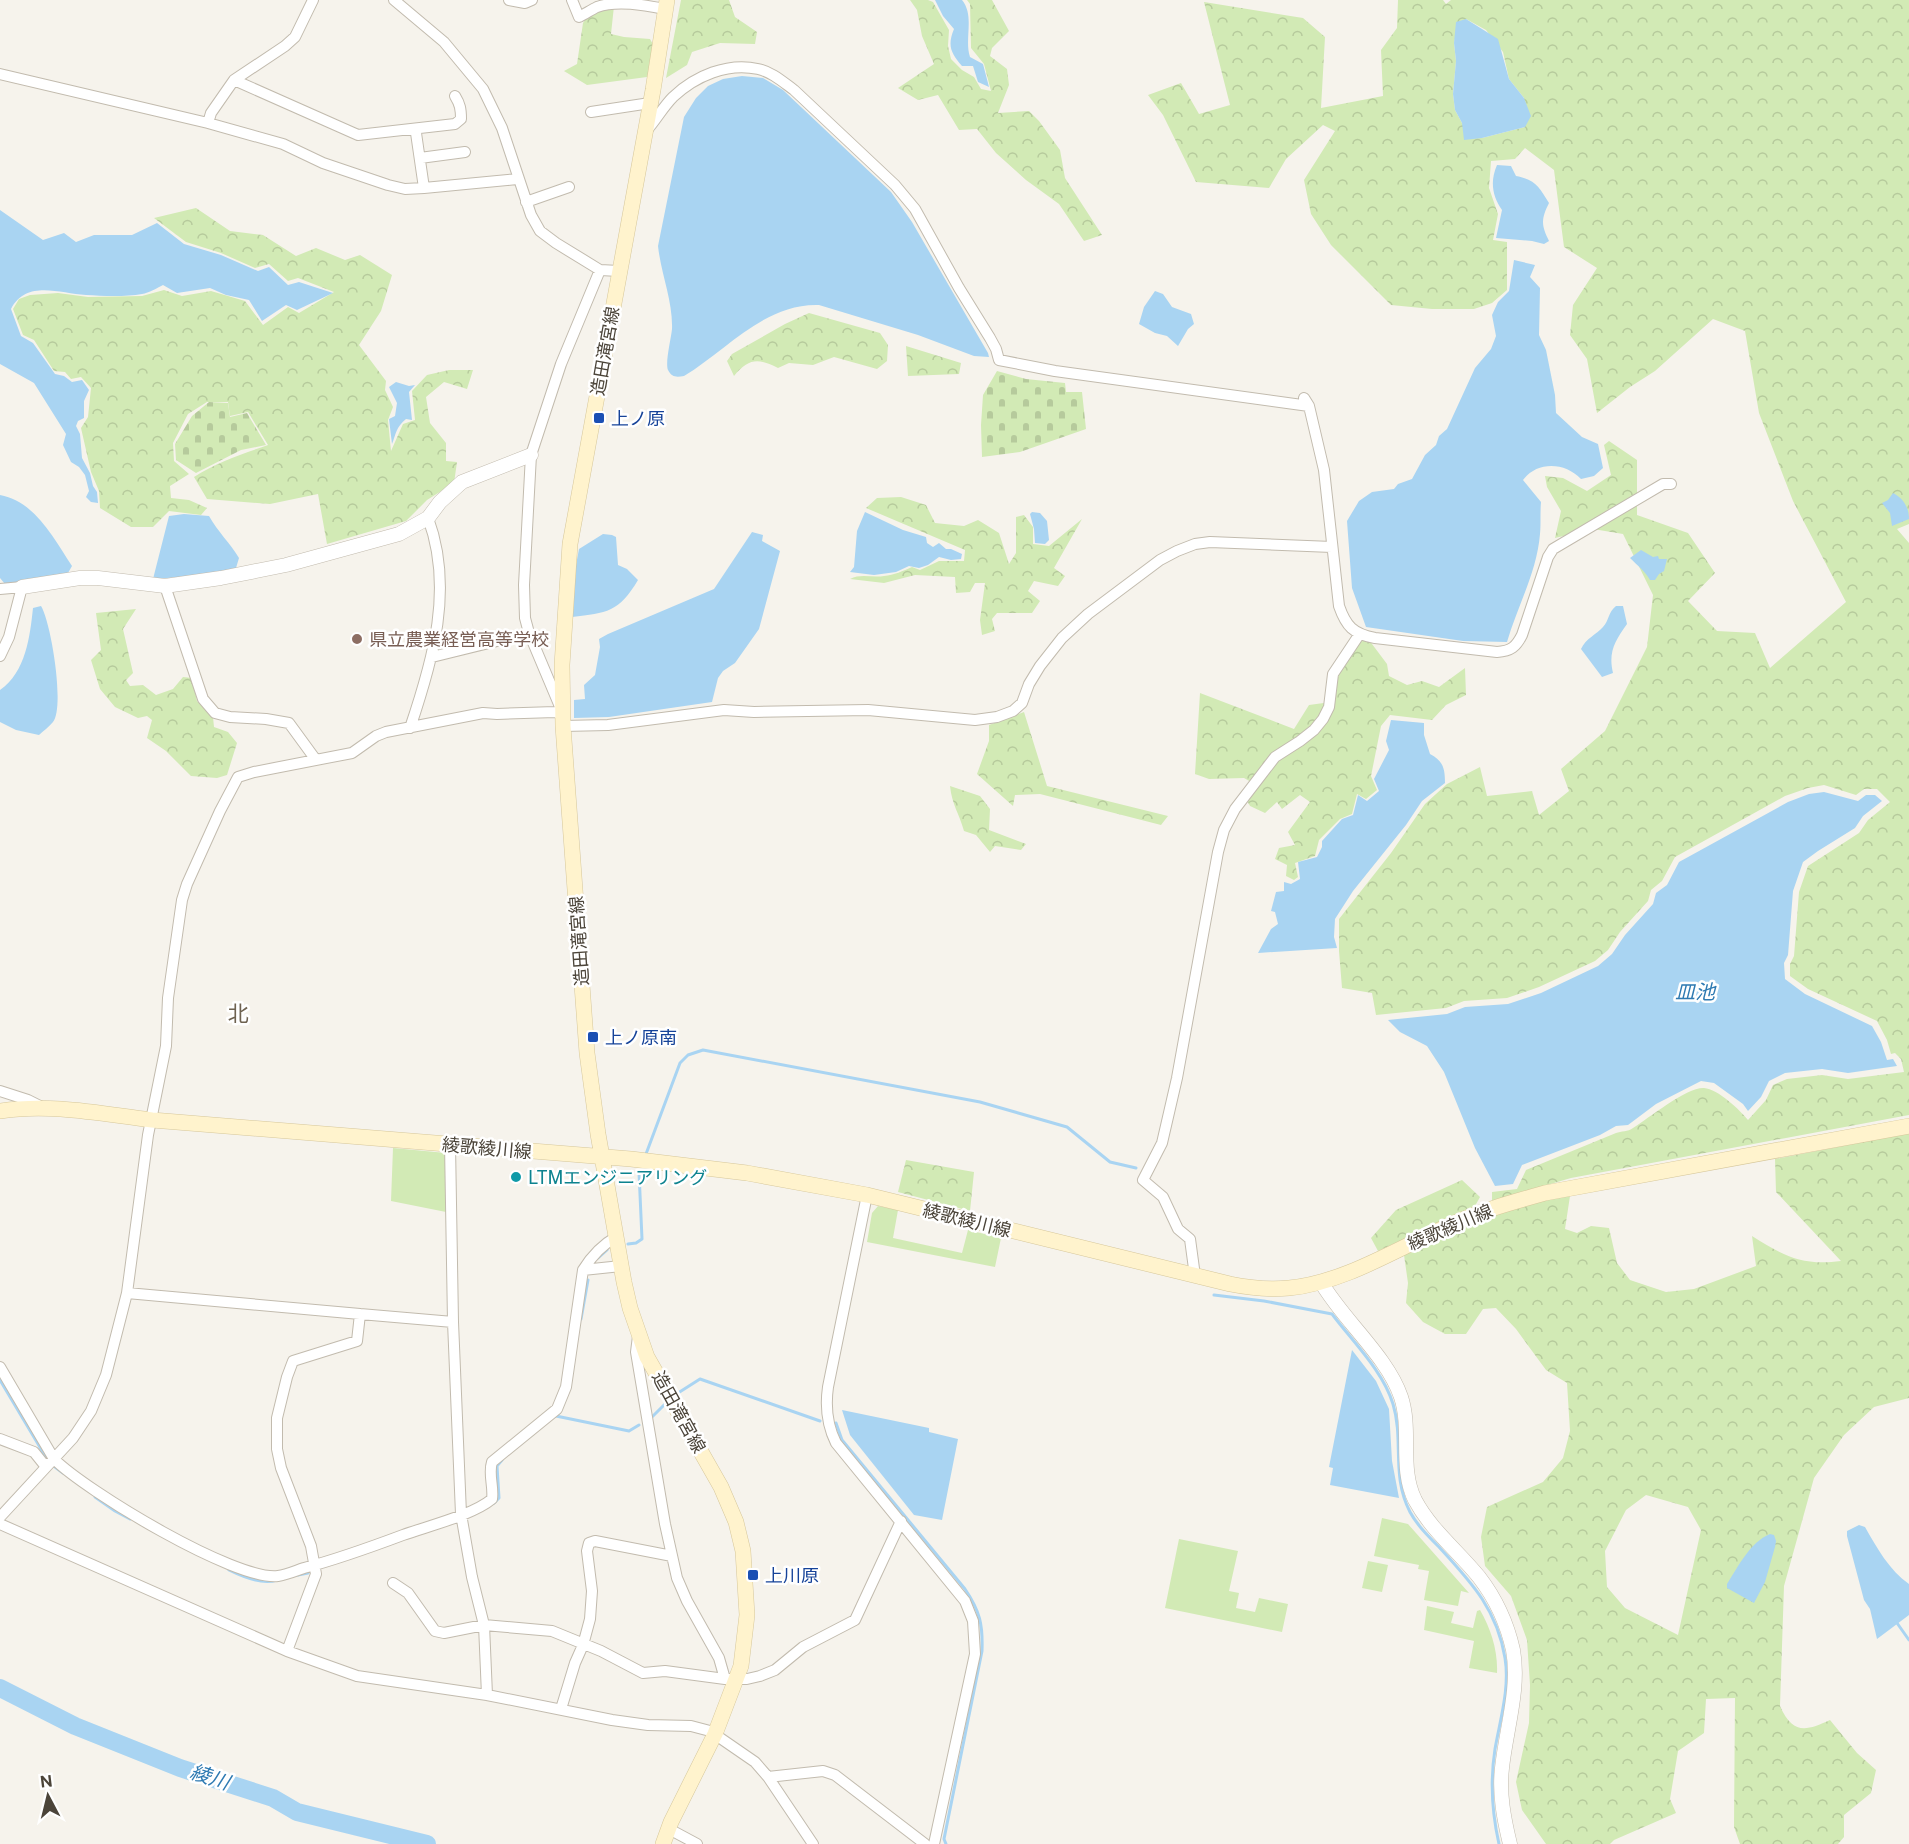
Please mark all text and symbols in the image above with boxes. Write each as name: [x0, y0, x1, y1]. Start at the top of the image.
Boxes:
street label: 造田滝宮線: [587, 305, 623, 397]
place label: 上ノ原: [611, 408, 665, 429]
marker: 上ノ原: [592, 411, 606, 425]
place label: 県立農業経営高等学校: [369, 629, 549, 650]
marker: 県立農業経営高等学校: [350, 632, 364, 646]
street label: 造田滝宮線: [565, 895, 593, 987]
water label: 皿池: [1675, 980, 1717, 1004]
district label: 北: [228, 1001, 249, 1026]
place label: 上ノ原南: [605, 1027, 677, 1048]
marker: 上ノ原南: [586, 1030, 600, 1044]
street label: 綾歌綾川線: [441, 1134, 533, 1162]
place label: LTMエンジニアリング: [528, 1167, 707, 1188]
marker: LTMエンジニアリング: [509, 1170, 523, 1184]
street label: 綾歌綾川線: [921, 1199, 1013, 1241]
street label: 綾歌綾川線: [1404, 1200, 1496, 1254]
street label: 造田滝宮線: [648, 1368, 710, 1456]
place label: 上川原: [765, 1565, 819, 1586]
marker: 上川原: [746, 1568, 760, 1582]
water label: 綾川: [187, 1759, 235, 1795]
north arrow: [18, 1766, 78, 1826]
text: N: [39, 1771, 54, 1792]

